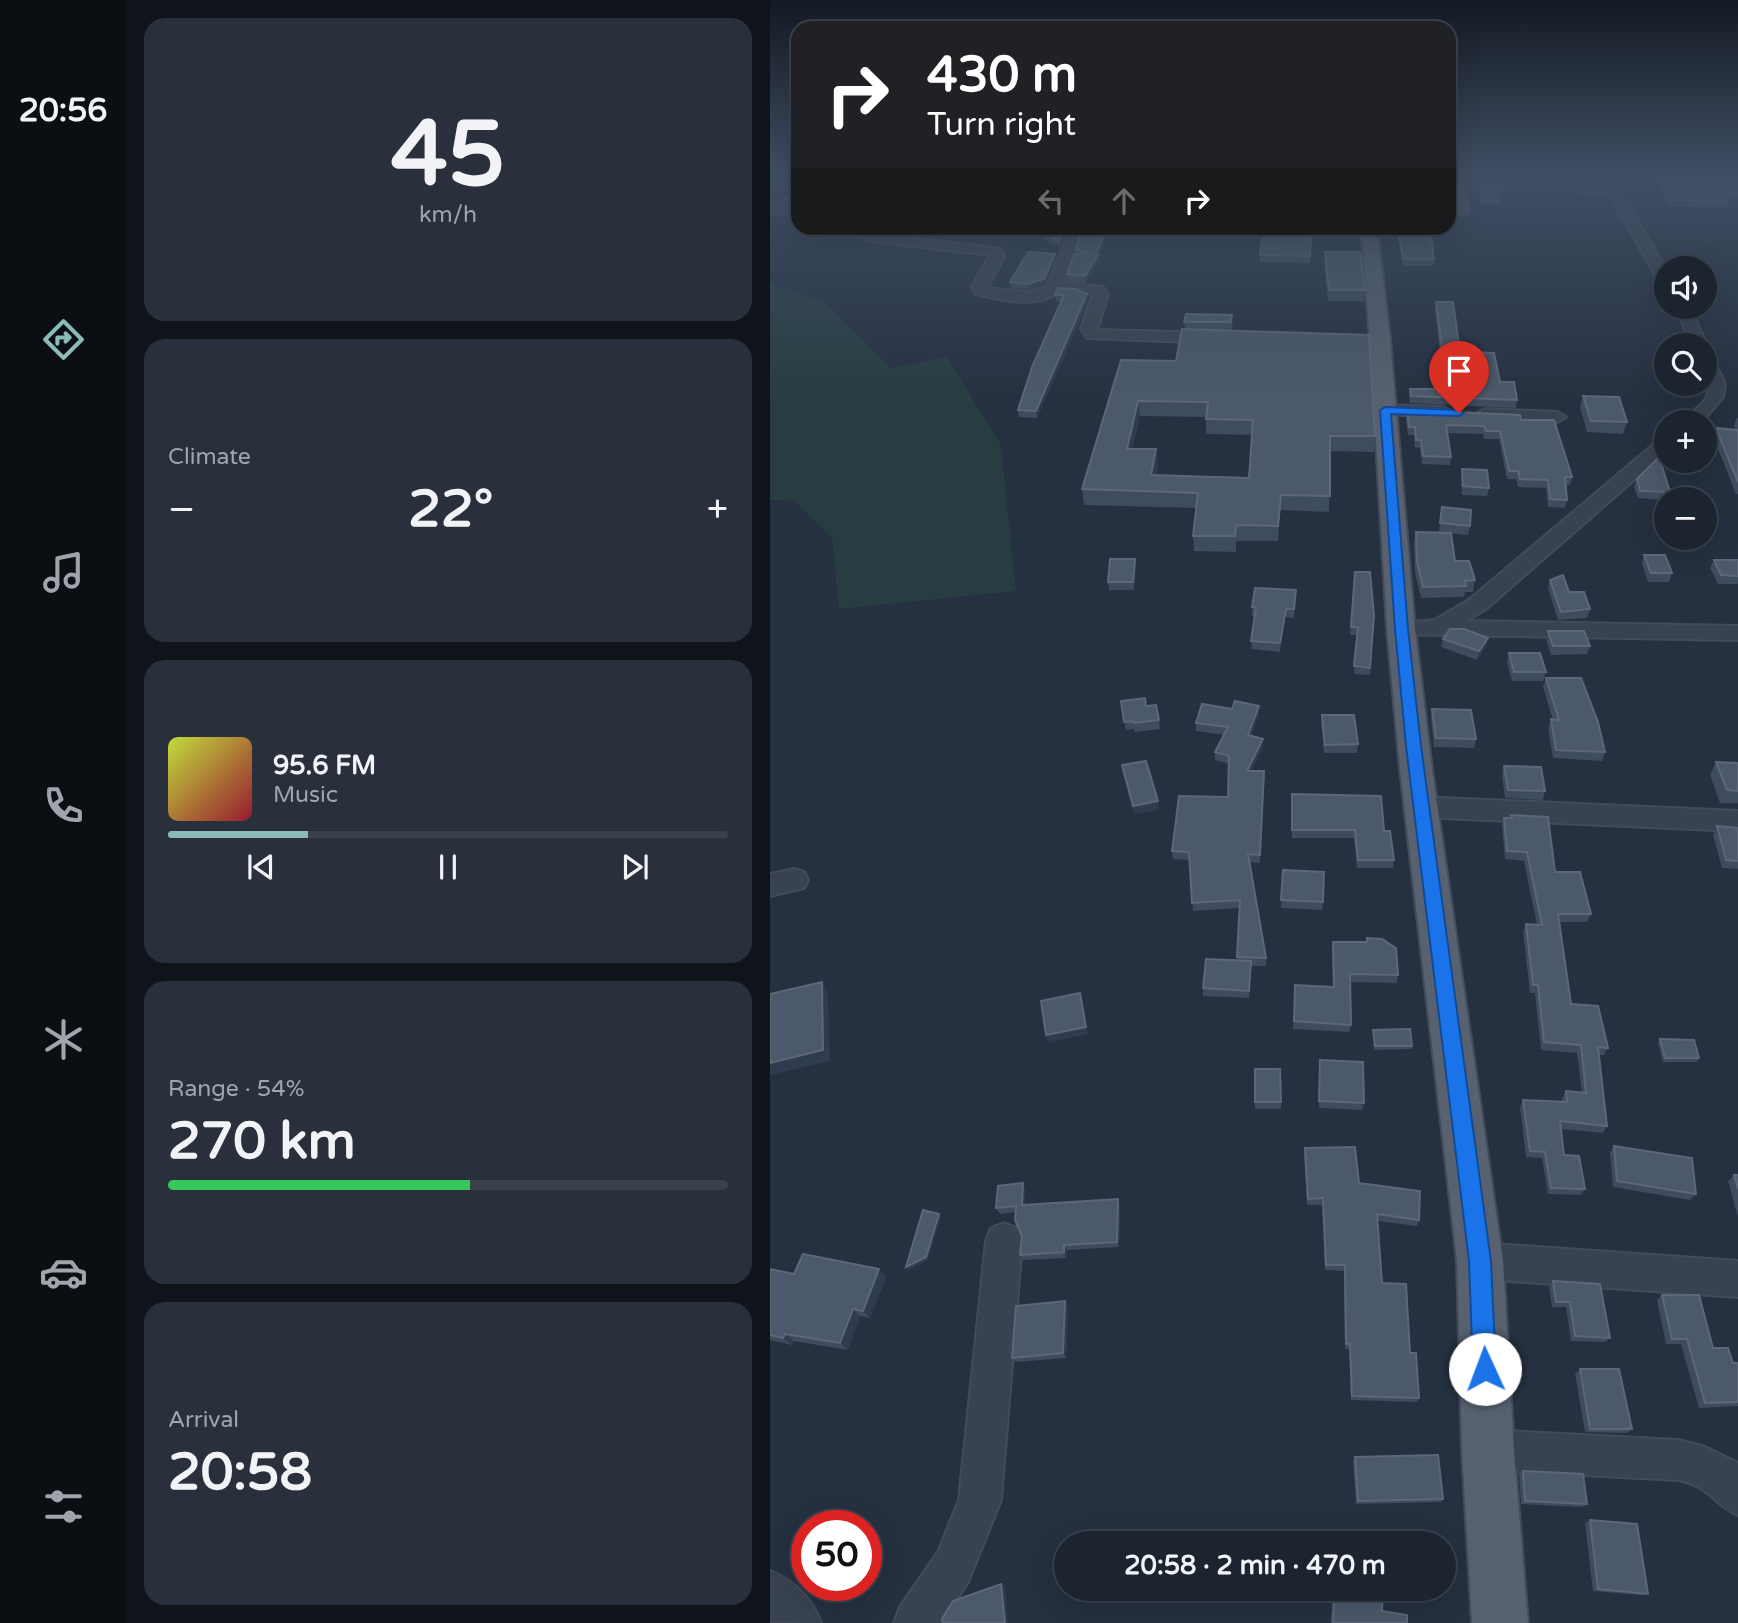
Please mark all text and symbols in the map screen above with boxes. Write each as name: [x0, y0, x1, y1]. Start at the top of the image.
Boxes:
text: 430 m: [927, 46, 1077, 105]
icon: right: [812, 49, 903, 140]
text: 20:56: [19, 92, 107, 130]
text: 45: [391, 100, 505, 210]
text: Turn right: [927, 106, 1076, 144]
icon: left: [1032, 182, 1070, 220]
icon: ahead: [1105, 182, 1143, 220]
icon: right: [1178, 182, 1216, 220]
text: km/h: [419, 201, 477, 229]
map controls: [1654, 256, 1717, 550]
button: sound: [1654, 256, 1717, 319]
icon: directions: [39, 315, 88, 364]
button: search: [1654, 333, 1717, 396]
pin: [1429, 341, 1489, 413]
icon: arrive: [1440, 352, 1478, 390]
button: +: [1654, 410, 1717, 473]
text: Climate: [168, 443, 251, 471]
text: 22°: [408, 478, 493, 541]
text: −: [168, 487, 195, 533]
text: +: [707, 487, 728, 533]
button: −: [1654, 487, 1717, 550]
icon: music: [39, 548, 88, 597]
text: 95.6 FM: [273, 750, 376, 781]
icon: phone: [39, 781, 88, 830]
text: Music: [273, 781, 338, 809]
icon: previous: [242, 848, 280, 886]
icon: pause: [429, 848, 467, 886]
icon: next: [616, 848, 654, 886]
icon: climate: [39, 1015, 88, 1064]
text: Range · 54%: [168, 1075, 304, 1103]
text: 270 km: [168, 1110, 356, 1173]
icon: car: [39, 1248, 88, 1297]
position arrow: [1448, 1332, 1522, 1406]
text: Arrival: [168, 1406, 239, 1434]
text: 20:58: [168, 1441, 312, 1504]
icon: filters: [39, 1482, 88, 1531]
speed limit sign: 50: [791, 1510, 882, 1601]
text: 20:58 · 2 min · 470 m: [1124, 1550, 1386, 1581]

